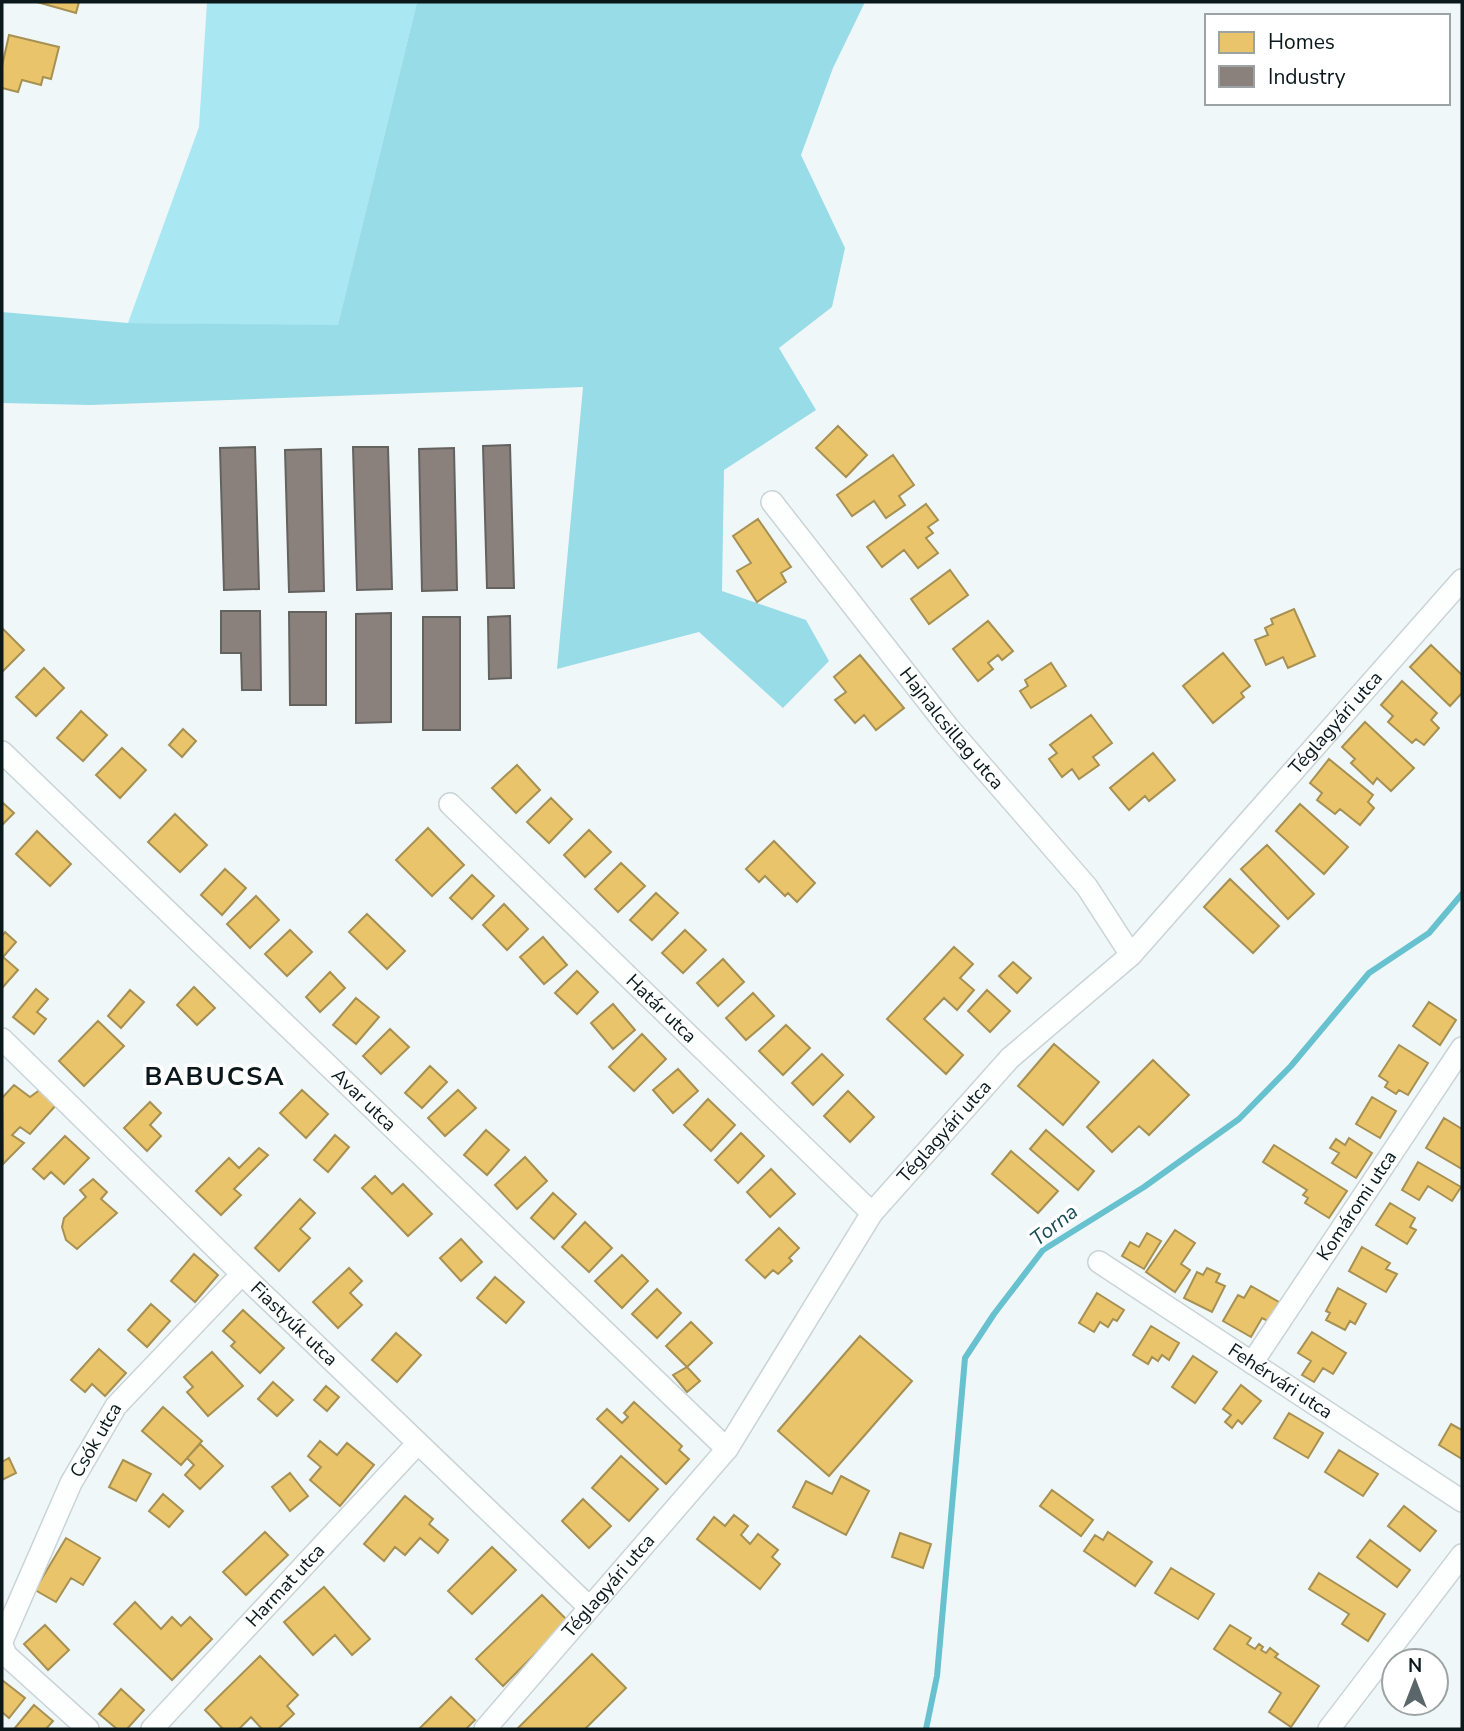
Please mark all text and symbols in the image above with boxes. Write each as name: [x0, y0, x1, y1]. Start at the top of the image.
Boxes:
legend: [1205, 14, 1450, 105]
text: Homes: [1268, 28, 1335, 56]
text: Industry: [1268, 63, 1346, 91]
street label: Hajnalcsillag utca: [893, 662, 1010, 795]
street label: Téglagyári utca: [1283, 666, 1389, 780]
street label: Határ utca: [620, 968, 702, 1049]
district label: BABUCSA: [144, 1059, 286, 1094]
street label: Avar utca: [326, 1063, 402, 1137]
street label: Téglagyári utca: [892, 1074, 997, 1189]
street label: Komáromi utca: [1311, 1145, 1403, 1266]
water label: Torna: [1024, 1198, 1084, 1252]
street label: Fiastyúk utca: [245, 1276, 343, 1372]
street label: Fehérvári utca: [1223, 1337, 1338, 1425]
street label: Csók utca: [64, 1398, 128, 1482]
street label: Téglagyári utca: [556, 1528, 661, 1644]
street label: Harmat utca: [240, 1538, 331, 1633]
north arrow: [1380, 1647, 1450, 1717]
text: N: [1408, 1653, 1422, 1679]

